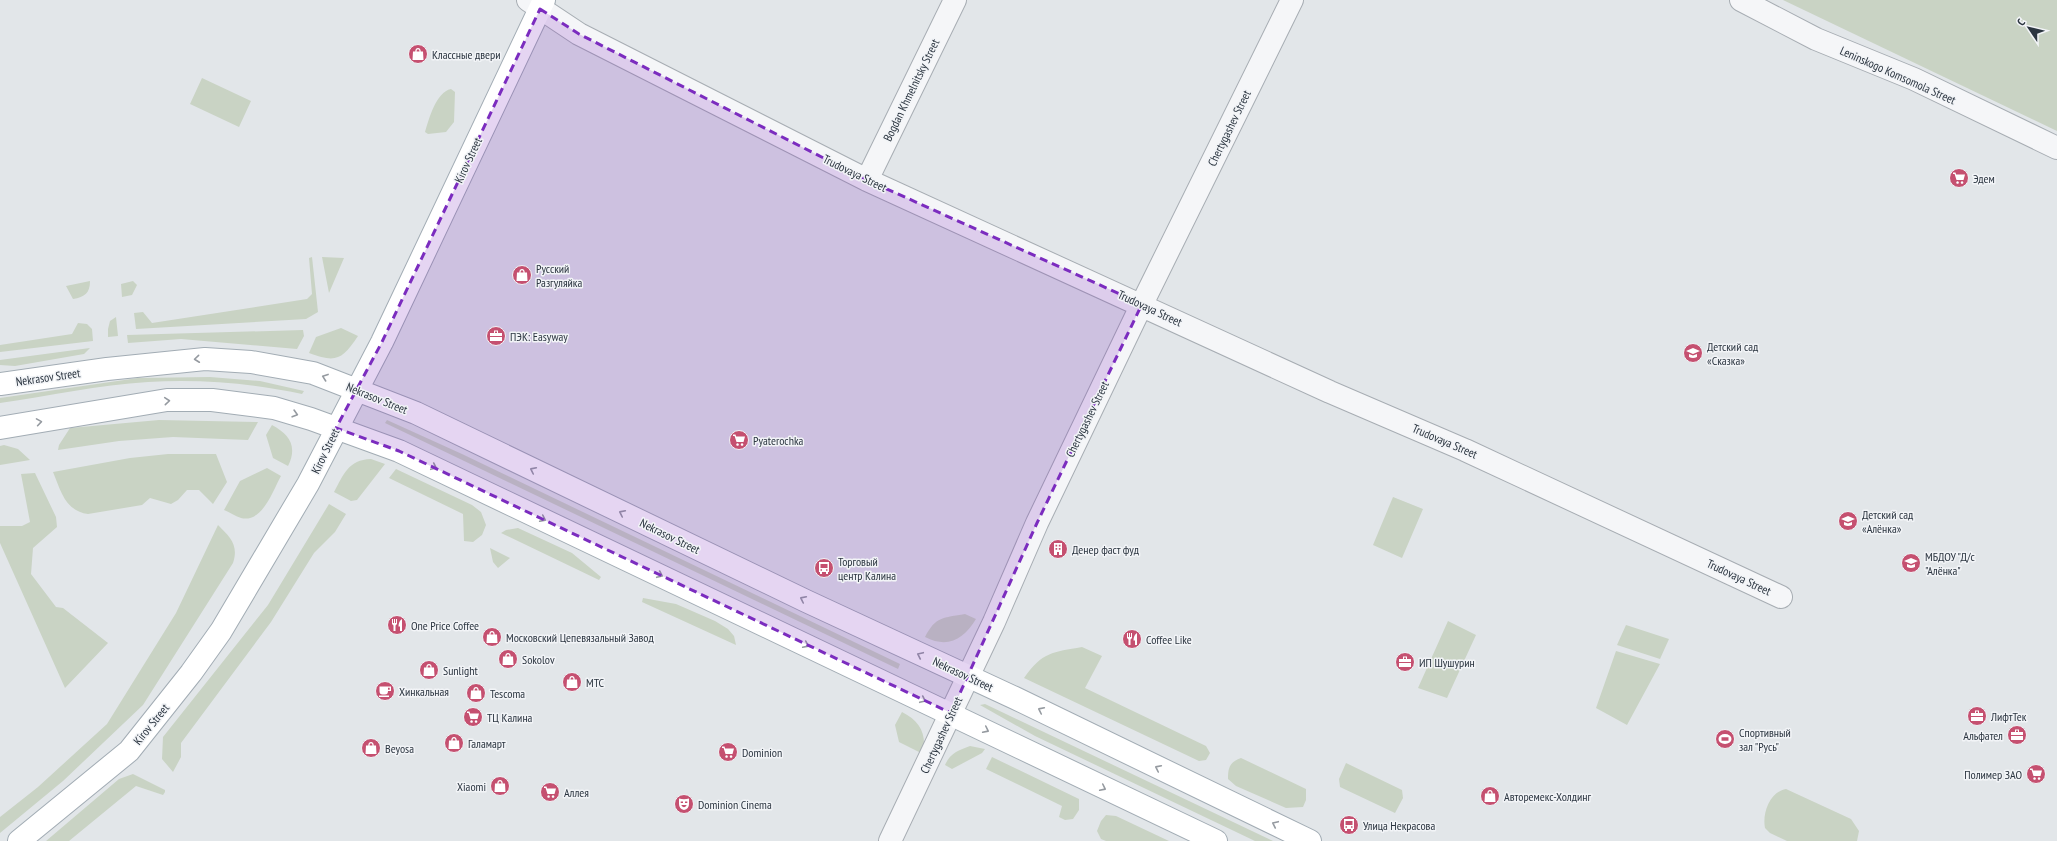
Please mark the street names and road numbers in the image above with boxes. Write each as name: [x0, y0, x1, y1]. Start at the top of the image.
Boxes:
street label: Bogdan Khmelnitsky Street: [880, 36, 943, 144]
street label: Leninskogo Komsomola Street: [1838, 43, 1959, 108]
street label: Chertygashev Street: [1204, 87, 1254, 169]
street label: Kirov Street: [451, 134, 485, 185]
street label: Trudovaya Street: [821, 151, 890, 195]
street label: Trudovaya Street: [1115, 287, 1185, 330]
street label: Nekrasov Street: [15, 365, 82, 389]
street label: Chertygashev Street: [1062, 378, 1112, 460]
street label: Nekrasov Street: [344, 379, 411, 417]
street label: Trudovaya Street: [1410, 421, 1480, 462]
street label: Kirov Street: [308, 425, 343, 476]
street label: Nekrasov Street: [638, 515, 703, 557]
street label: Trudovaya Street: [1704, 556, 1774, 599]
street label: Nekrasov Street: [930, 653, 996, 695]
street label: Chertygashev Street: [917, 694, 966, 776]
street label: Kirov Street: [130, 700, 173, 748]

